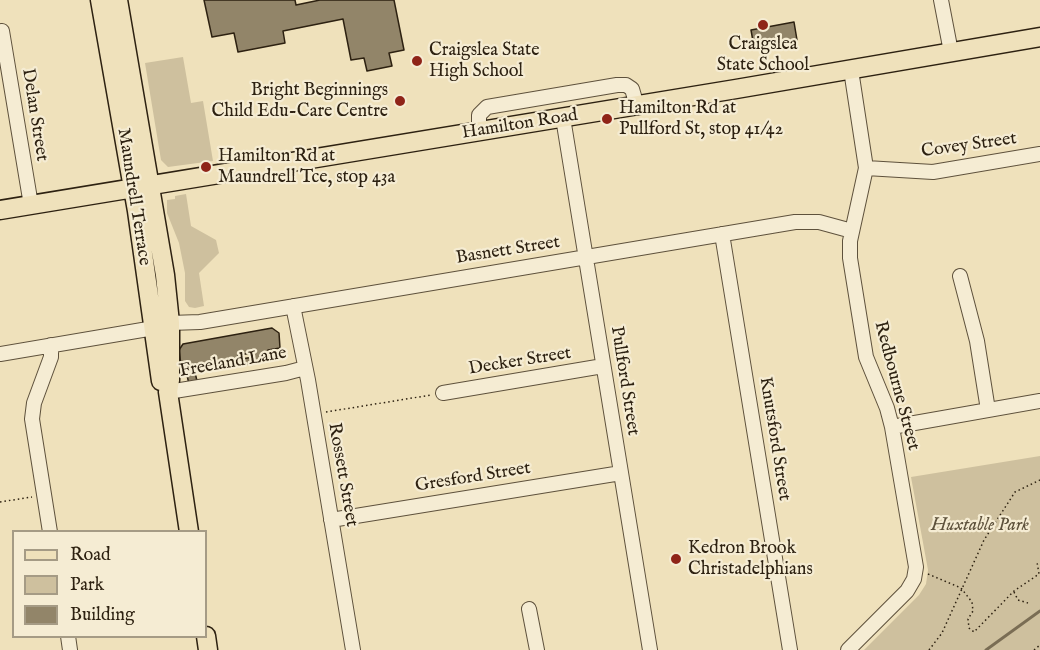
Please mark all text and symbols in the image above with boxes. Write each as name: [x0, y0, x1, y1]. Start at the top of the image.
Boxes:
marker: Craigslea State School: [756, 18, 770, 32]
place label: Craigslea State School: [717, 34, 809, 76]
place label: Craigslea State High School: [429, 40, 540, 82]
marker: Craigslea State High School: [410, 54, 424, 68]
street label: Delan Street: [16, 67, 52, 163]
place label: Bright Beginnings Child Edu-Care Centre: [211, 80, 388, 122]
marker: Bright Beginnings Child Edu-Care Centre: [393, 94, 407, 108]
place label: Hamilton Rd at Pullford St, stop 41/42: [619, 98, 783, 140]
street label: Hamilton Road: [461, 105, 579, 145]
marker: Hamilton Rd at Pullford St, stop 41/42: [600, 112, 614, 126]
street label: Maundrell Terrace: [111, 127, 155, 267]
street label: Covey Street: [920, 129, 1018, 163]
place label: Hamilton Rd at Maundrell Tce, stop 43a: [218, 146, 395, 188]
marker: Hamilton Rd at Maundrell Tce, stop 43a: [199, 160, 213, 174]
street label: Basnett Street: [455, 232, 561, 270]
street label: Redbourne Street: [868, 319, 924, 453]
street label: Pullford Street: [605, 325, 643, 437]
street label: Freeland Lane: [178, 343, 288, 383]
street label: Decker Street: [467, 343, 573, 381]
street label: Knutsford Street: [754, 375, 794, 503]
street label: Rossett Street: [322, 421, 362, 529]
street label: Gresford Street: [414, 458, 532, 498]
park label: Huxtable Park: [931, 515, 1029, 537]
legend: [12, 530, 207, 638]
place label: Kedron Brook Christadelphians: [688, 538, 813, 580]
text: Road: [70, 544, 111, 567]
marker: Kedron Brook Christadelphians: [669, 552, 683, 566]
text: Park: [70, 574, 104, 597]
text: Building: [70, 604, 135, 627]

